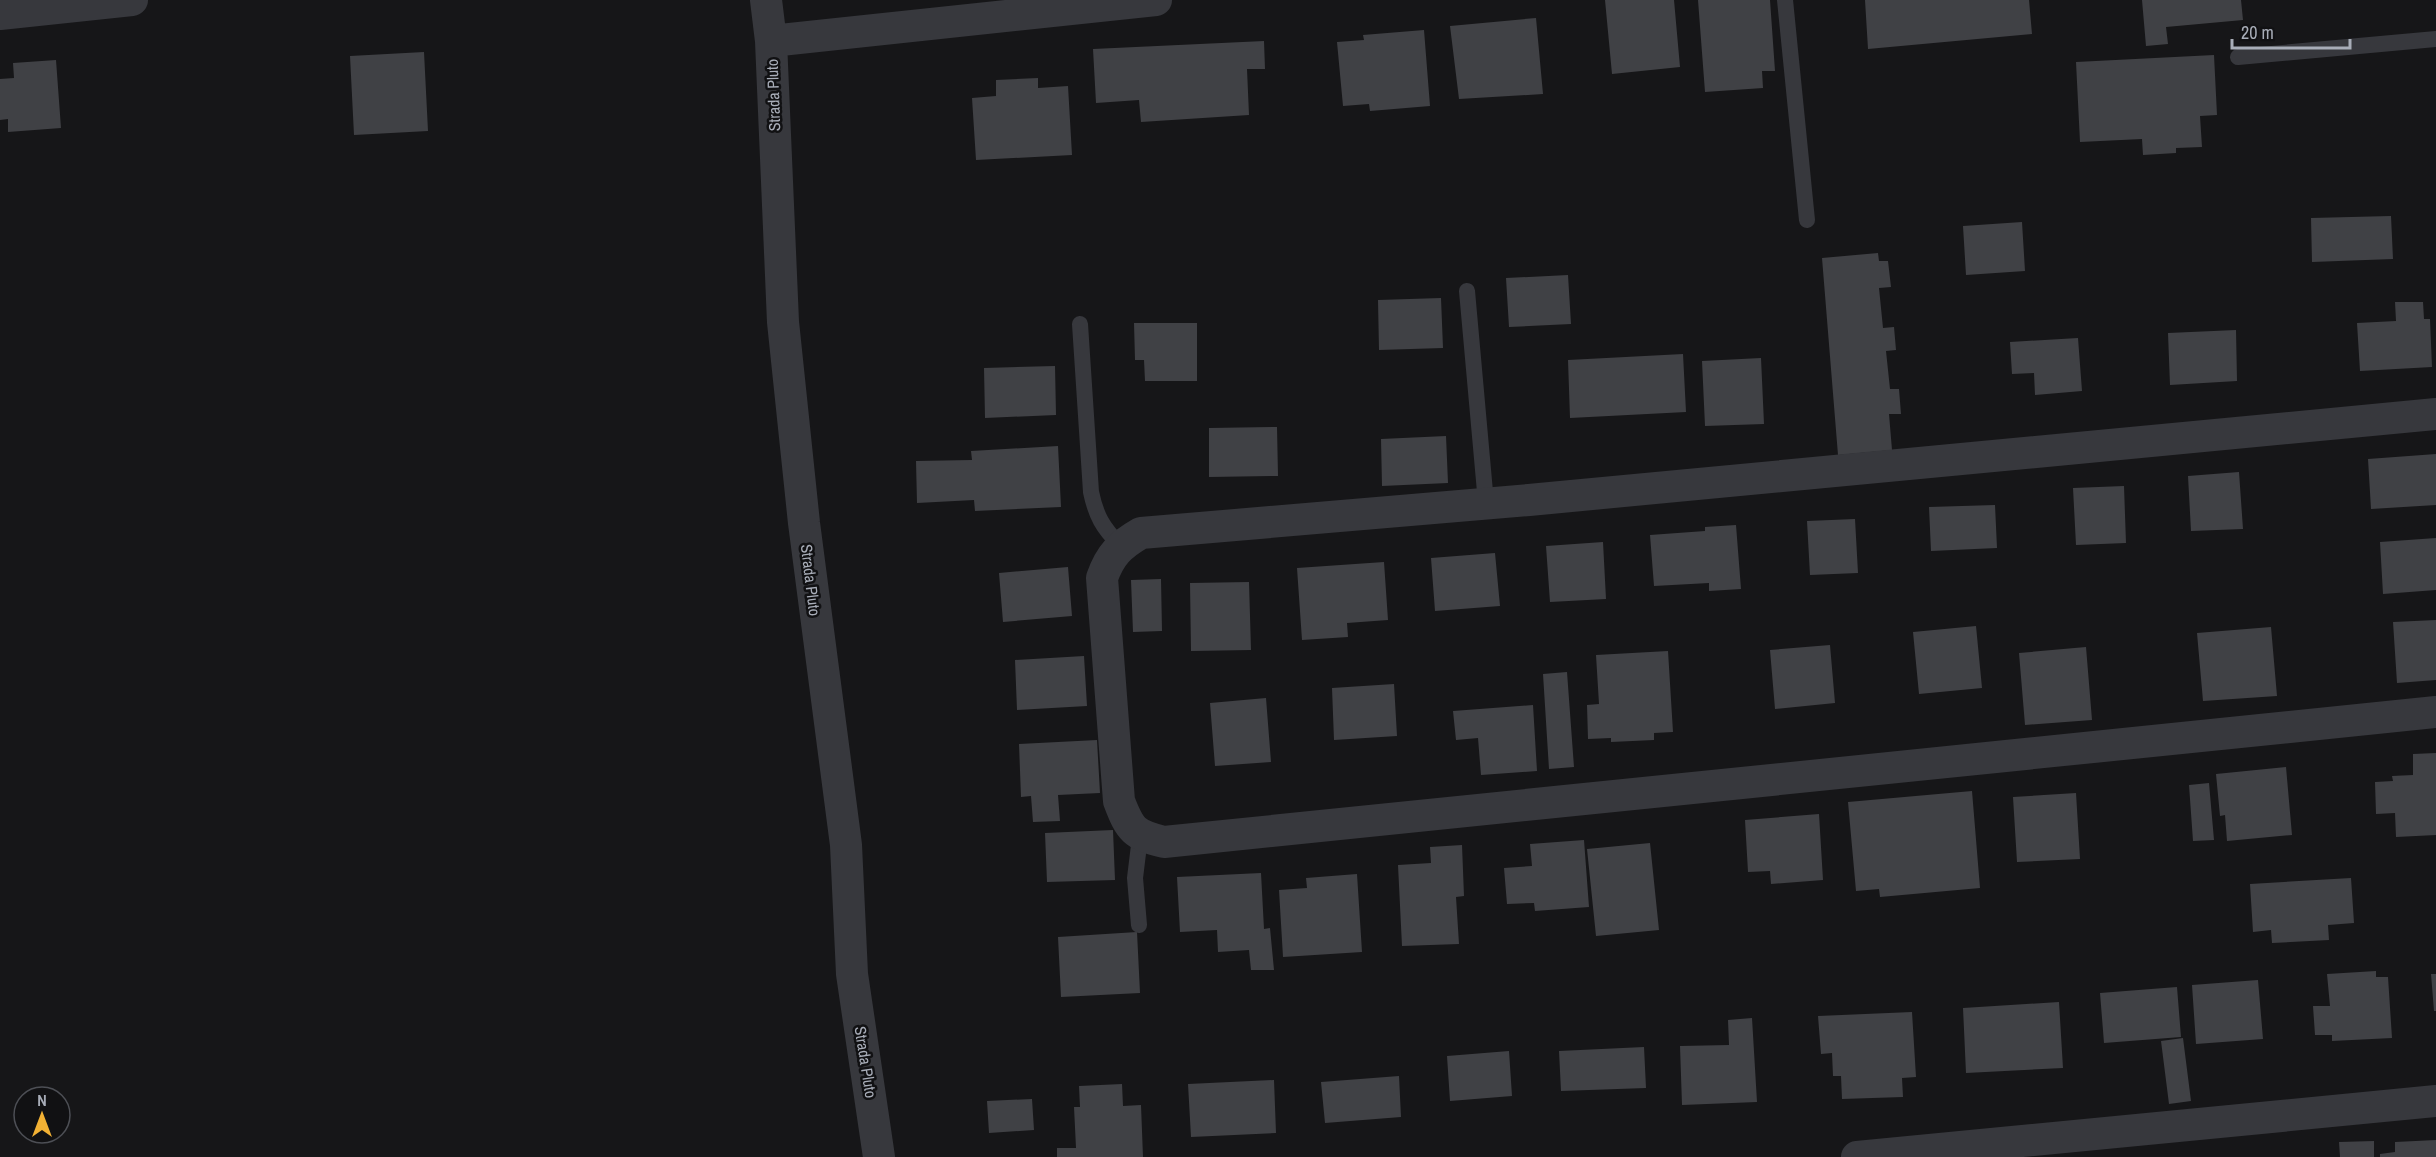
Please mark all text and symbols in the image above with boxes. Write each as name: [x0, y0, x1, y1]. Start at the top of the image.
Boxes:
scale bar: [2232, 12, 2350, 50]
text: 20 m: [2241, 20, 2274, 45]
street label: Strada Pluto: [761, 59, 785, 131]
street label: Strada Pluto: [796, 543, 826, 617]
street label: Strada Pluto: [849, 1025, 883, 1099]
north arrow: [12, 1085, 72, 1145]
text: N: [37, 1089, 47, 1111]

